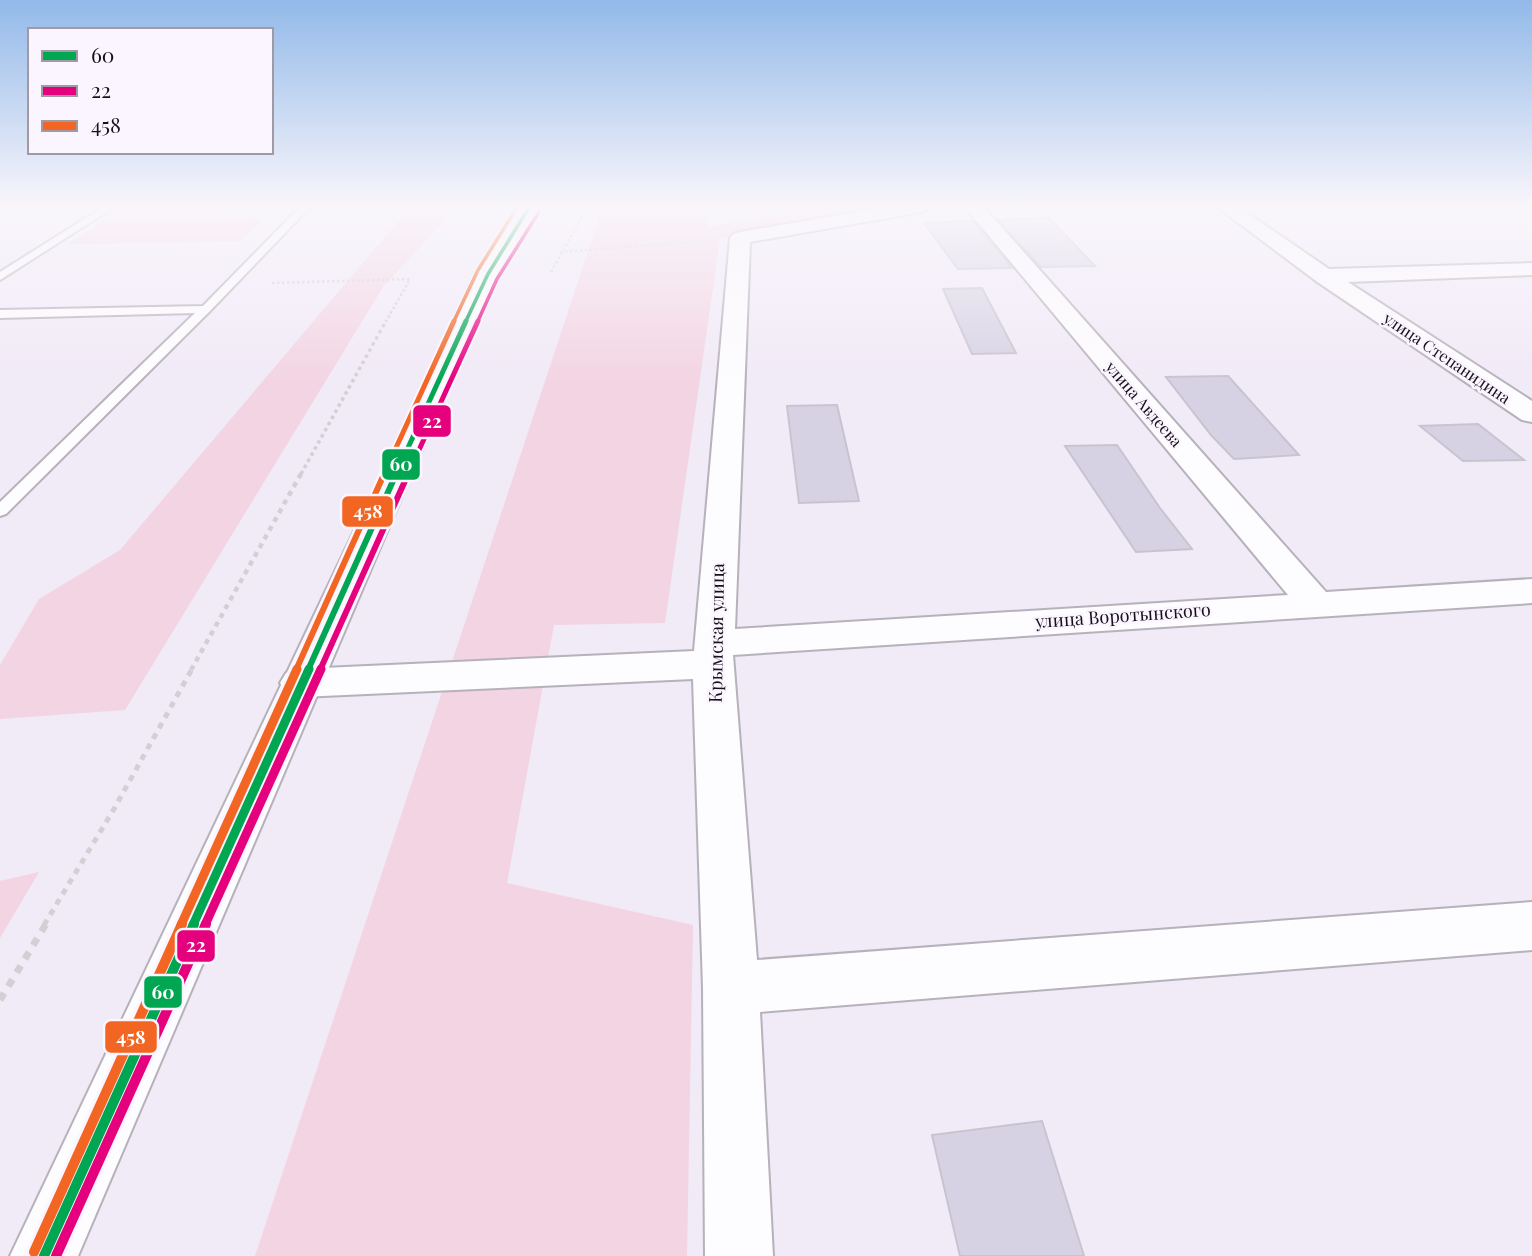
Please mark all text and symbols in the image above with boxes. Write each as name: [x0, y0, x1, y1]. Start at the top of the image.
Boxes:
legend: [28, 28, 273, 154]
text: 60: [91, 40, 114, 68]
text: 22: [91, 75, 111, 103]
text: 458: [91, 110, 121, 138]
street label: улица Степанидина: [1379, 307, 1515, 408]
street label: улица Авдеева: [1101, 356, 1187, 451]
line badge: 22: [412, 404, 452, 438]
text: 22: [422, 407, 442, 433]
line badge: 60: [381, 448, 421, 481]
text: 60: [390, 450, 412, 476]
line badge: 458: [341, 495, 394, 528]
text: 458: [353, 497, 383, 523]
street label: Крымская улица: [703, 563, 729, 703]
street label: улица Воротынского: [1033, 597, 1212, 633]
line badge: 22: [176, 929, 216, 963]
text: 22: [186, 931, 206, 957]
line badge: 60: [143, 975, 183, 1009]
text: 60: [152, 978, 174, 1004]
line badge: 458: [104, 1020, 158, 1054]
text: 458: [116, 1023, 146, 1049]

